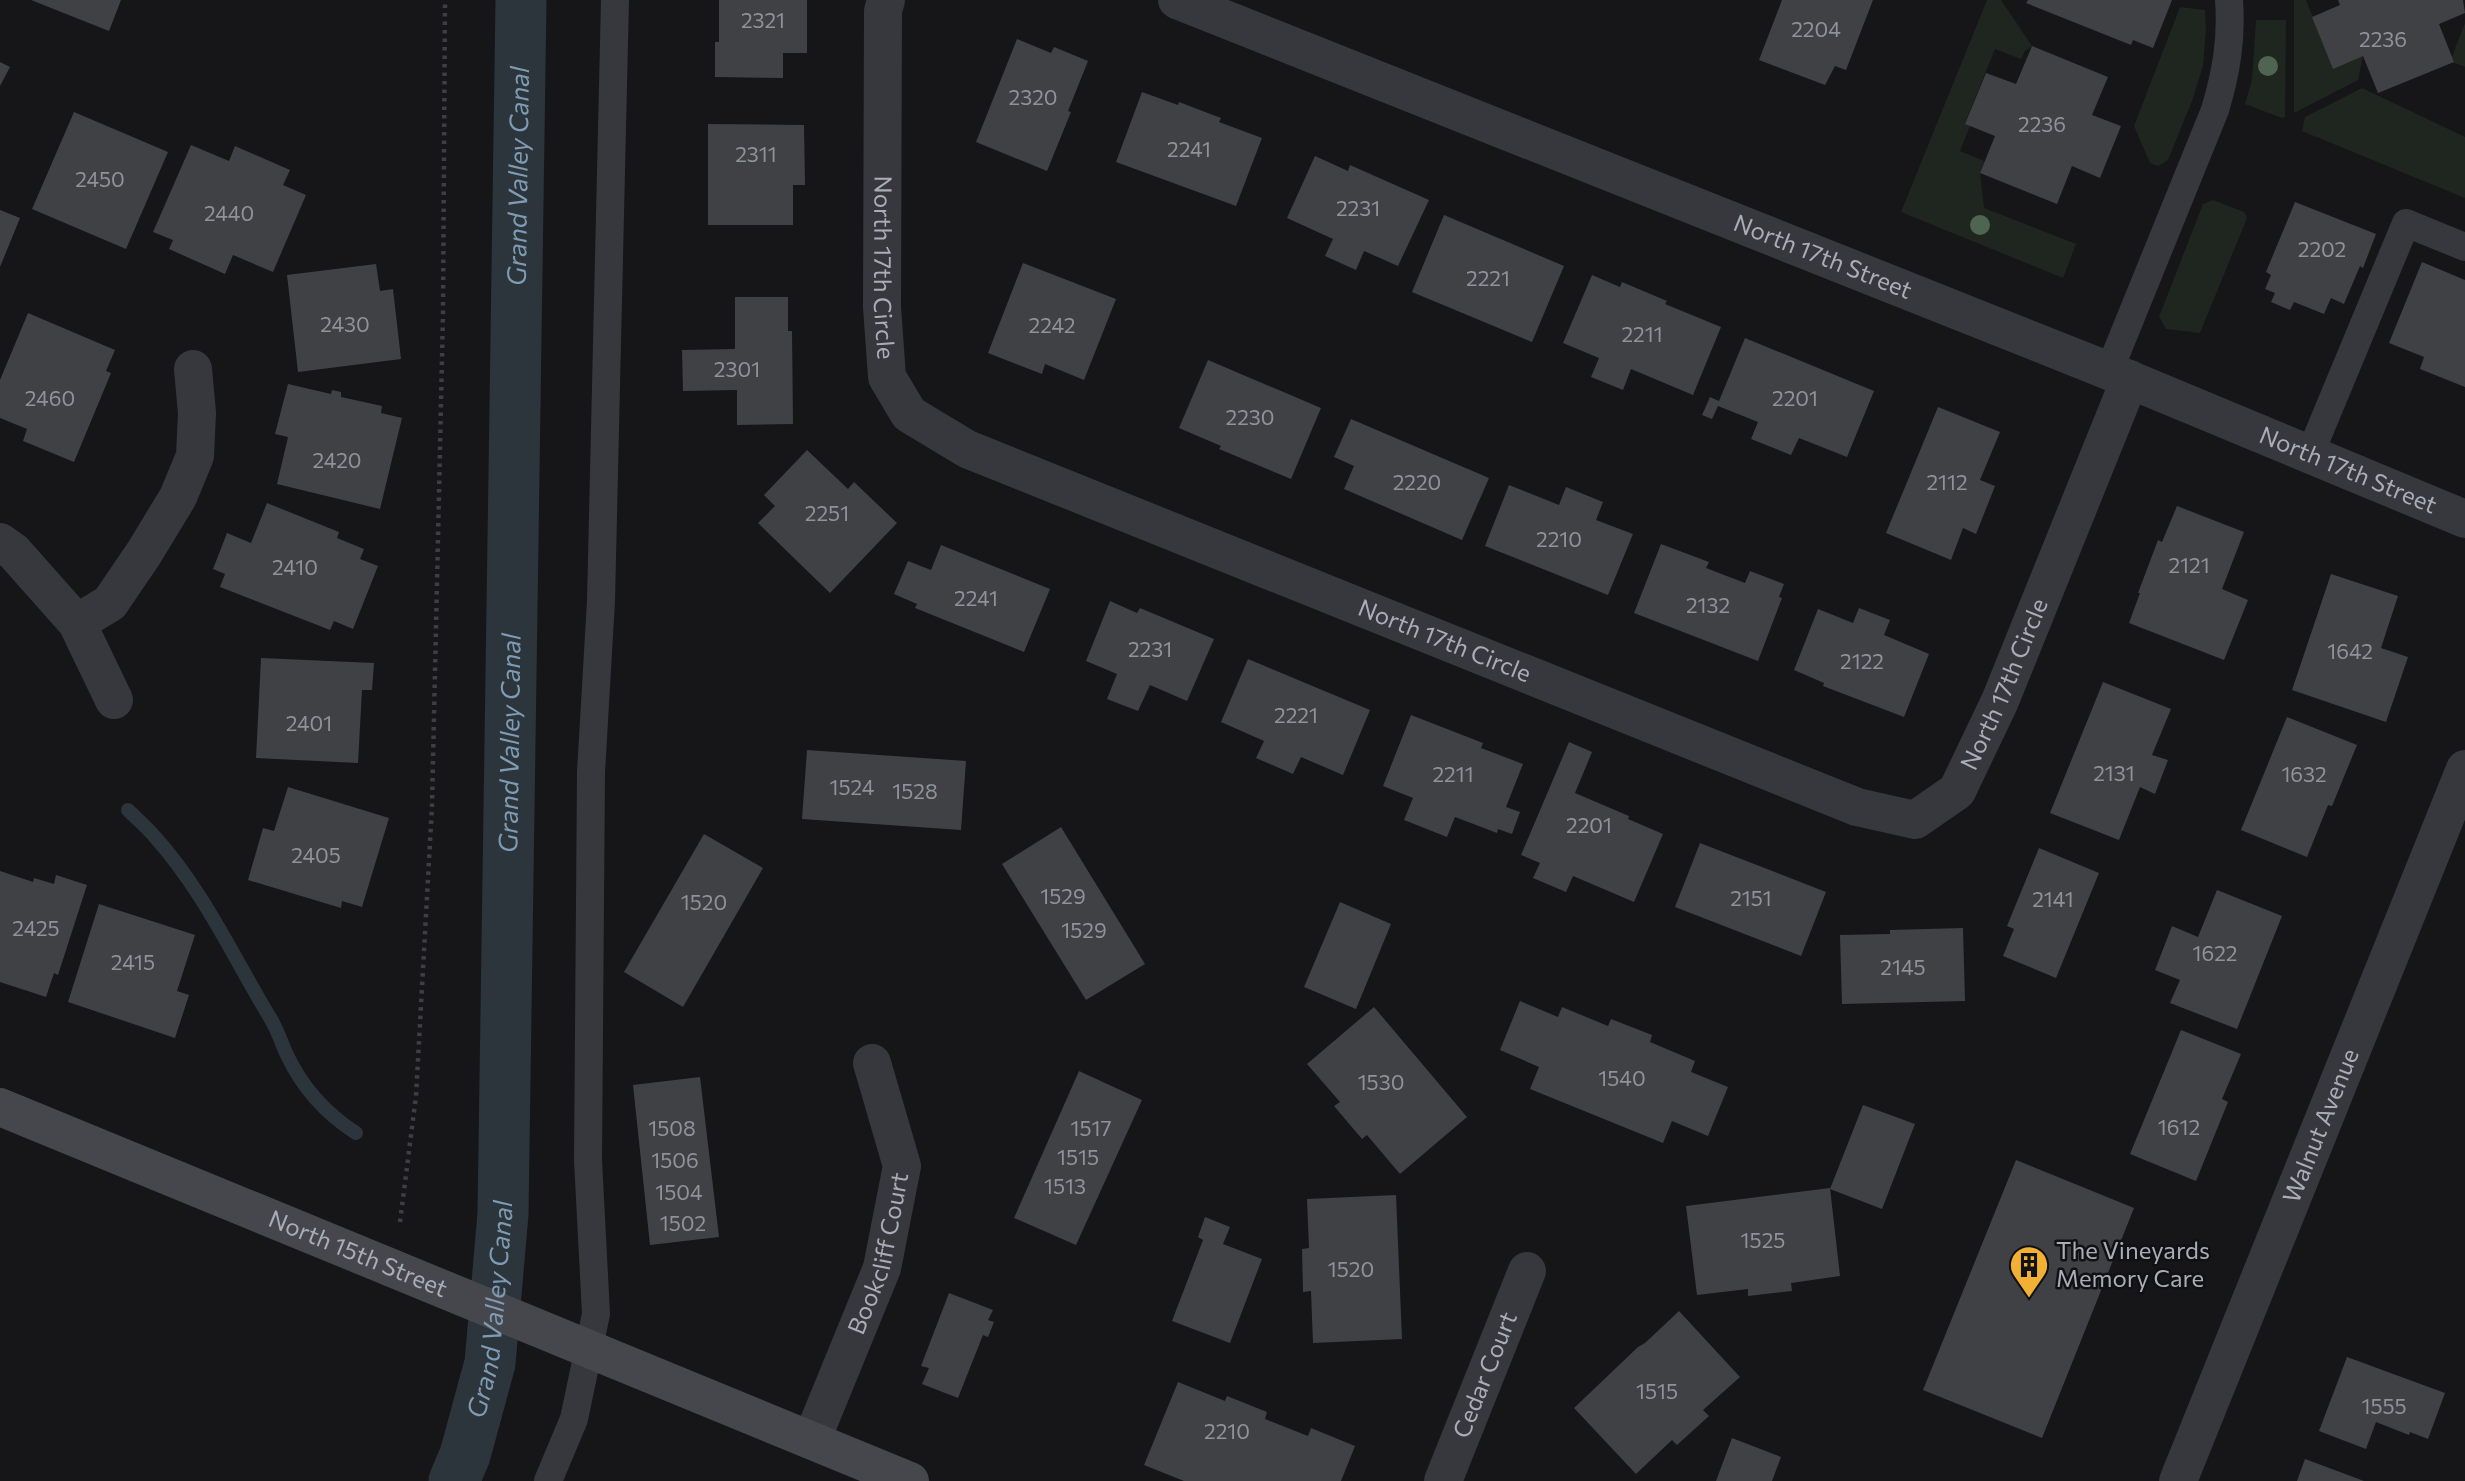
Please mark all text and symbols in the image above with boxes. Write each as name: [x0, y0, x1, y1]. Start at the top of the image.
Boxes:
house number: 2321: [741, 7, 785, 32]
house number: 2204: [1791, 16, 1841, 41]
house number: 2236: [2359, 26, 2407, 51]
water label: Grand Valley Canal: [500, 65, 534, 286]
house number: 2320: [1009, 84, 1057, 109]
house number: 2236: [2018, 111, 2066, 136]
house number: 2241: [1167, 136, 1211, 161]
house number: 2311: [735, 141, 777, 166]
house number: 2450: [75, 166, 125, 191]
street label: North 17th Circle: [869, 176, 902, 360]
house number: 2231: [1336, 195, 1380, 220]
house number: 2440: [204, 200, 254, 225]
street label: North 17th Street: [1730, 207, 1917, 304]
house number: 2202: [2298, 236, 2346, 261]
house number: 2221: [1466, 265, 1510, 290]
house number: 2430: [320, 311, 370, 336]
house number: 2242: [1029, 312, 1075, 337]
house number: 2211: [1621, 321, 1663, 346]
house number: 2301: [714, 356, 760, 381]
house number: 2460: [25, 385, 75, 410]
house number: 2201: [1772, 385, 1818, 410]
house number: 2230: [1226, 404, 1274, 429]
street label: North 17th Street: [2256, 419, 2442, 519]
house number: 2420: [313, 447, 361, 472]
house number: 2220: [1393, 469, 1441, 494]
house number: 2112: [1926, 469, 1968, 494]
house number: 2251: [805, 500, 849, 525]
house number: 2210: [1536, 526, 1582, 551]
house number: 2121: [2168, 552, 2210, 577]
house number: 2410: [272, 554, 318, 579]
house number: 2241: [954, 585, 998, 610]
street label: North 17th Circle: [1354, 592, 1536, 687]
house number: 2132: [1686, 592, 1730, 617]
street label: North 17th Circle: [1953, 594, 2053, 774]
water label: Grand Valley Canal: [491, 632, 526, 853]
house number: 2231: [1128, 636, 1172, 661]
house number: 1642: [2327, 638, 2373, 663]
house number: 2122: [1840, 648, 1884, 673]
house number: 2221: [1274, 702, 1318, 727]
house number: 2401: [286, 710, 332, 735]
house number: 2131: [2093, 760, 2135, 785]
house number: 2211: [1432, 761, 1474, 786]
house number: 1632: [2281, 761, 2327, 786]
house number: 1524: [830, 774, 875, 799]
house number: 1528: [892, 778, 938, 803]
house number: 2201: [1566, 812, 1612, 837]
house number: 2405: [291, 842, 341, 867]
house number: 1529: [1040, 883, 1086, 908]
house number: 2151: [1730, 885, 1772, 910]
house number: 2141: [2032, 886, 2074, 911]
house number: 1520: [681, 889, 727, 914]
house number: 2425: [12, 915, 60, 940]
house number: 1529: [1061, 917, 1107, 942]
house number: 1622: [2193, 940, 2237, 965]
house number: 2415: [111, 949, 155, 974]
house number: 2145: [1880, 954, 1926, 979]
street label: Walnut Avenue: [2276, 1044, 2364, 1206]
house number: 1540: [1598, 1065, 1646, 1090]
house number: 1530: [1358, 1069, 1404, 1094]
house number: 1612: [2158, 1114, 2200, 1139]
house number: 1508: [648, 1115, 696, 1140]
house number: 1517: [1070, 1115, 1112, 1140]
house number: 1515: [1057, 1144, 1099, 1169]
house number: 1506: [651, 1147, 699, 1172]
street label: Bookcliff Court: [840, 1170, 913, 1338]
house number: 1513: [1044, 1173, 1086, 1198]
house number: 1504: [655, 1179, 703, 1204]
water label: Grand Valley Canal: [459, 1199, 517, 1421]
street label: North 15th Street: [265, 1203, 452, 1302]
house number: 1502: [660, 1210, 706, 1235]
house number: 1525: [1741, 1227, 1785, 1252]
place label: The Vineyards Memory Care: [2056, 1235, 2210, 1292]
building icon: The Vineyards Memory Care: [2008, 1244, 2050, 1299]
house number: 1520: [1328, 1256, 1374, 1281]
street label: Cedar Court: [1446, 1307, 1522, 1442]
house number: 1515: [1636, 1378, 1678, 1403]
house number: 1555: [2361, 1393, 2407, 1418]
house number: 2210: [1204, 1418, 1250, 1443]

